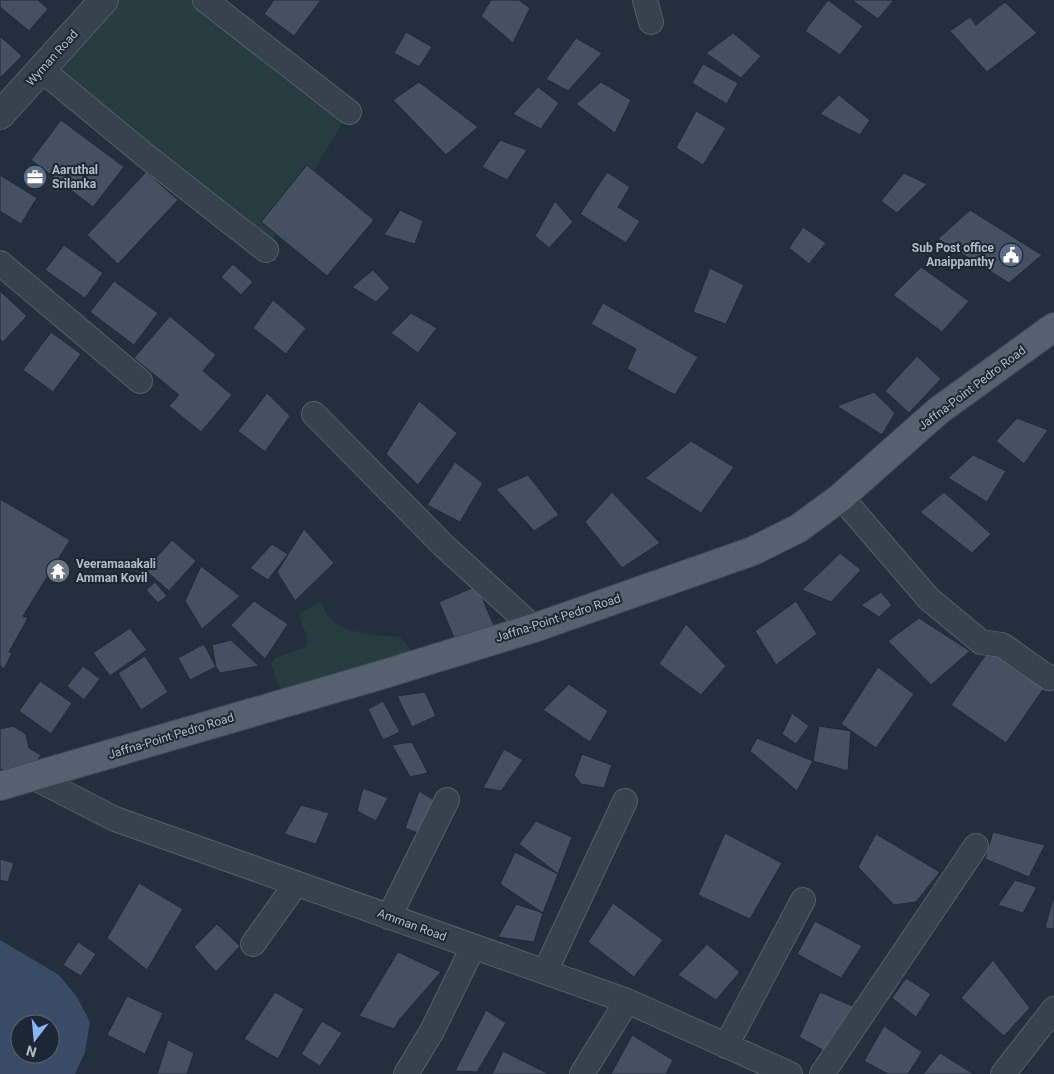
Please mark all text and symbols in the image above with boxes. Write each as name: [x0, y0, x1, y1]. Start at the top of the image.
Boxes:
street label: Wyman Road: [23, 27, 81, 89]
place label: Aaruthal Srilanka: [52, 163, 98, 191]
office icon: Aaruthal Srilanka: [22, 164, 48, 190]
place label: Sub Post office Anaippanthy: [912, 241, 995, 269]
public building icon: Sub Post office Anaippanthy: [998, 242, 1024, 268]
street label: Jaffna-Point Pedro Road: [916, 343, 1028, 433]
place label: Veeramaaakali Amman Kovil: [76, 557, 156, 585]
temple icon: Veeramaaakali Amman Kovil: [45, 558, 71, 584]
street label: Jaffna-Point Pedro Road: [494, 591, 622, 645]
street label: Jaffna-Point Pedro Road: [106, 710, 236, 762]
street label: Amman Road: [376, 906, 448, 944]
north arrow: [10, 1014, 60, 1064]
text: N: [24, 1042, 38, 1061]

